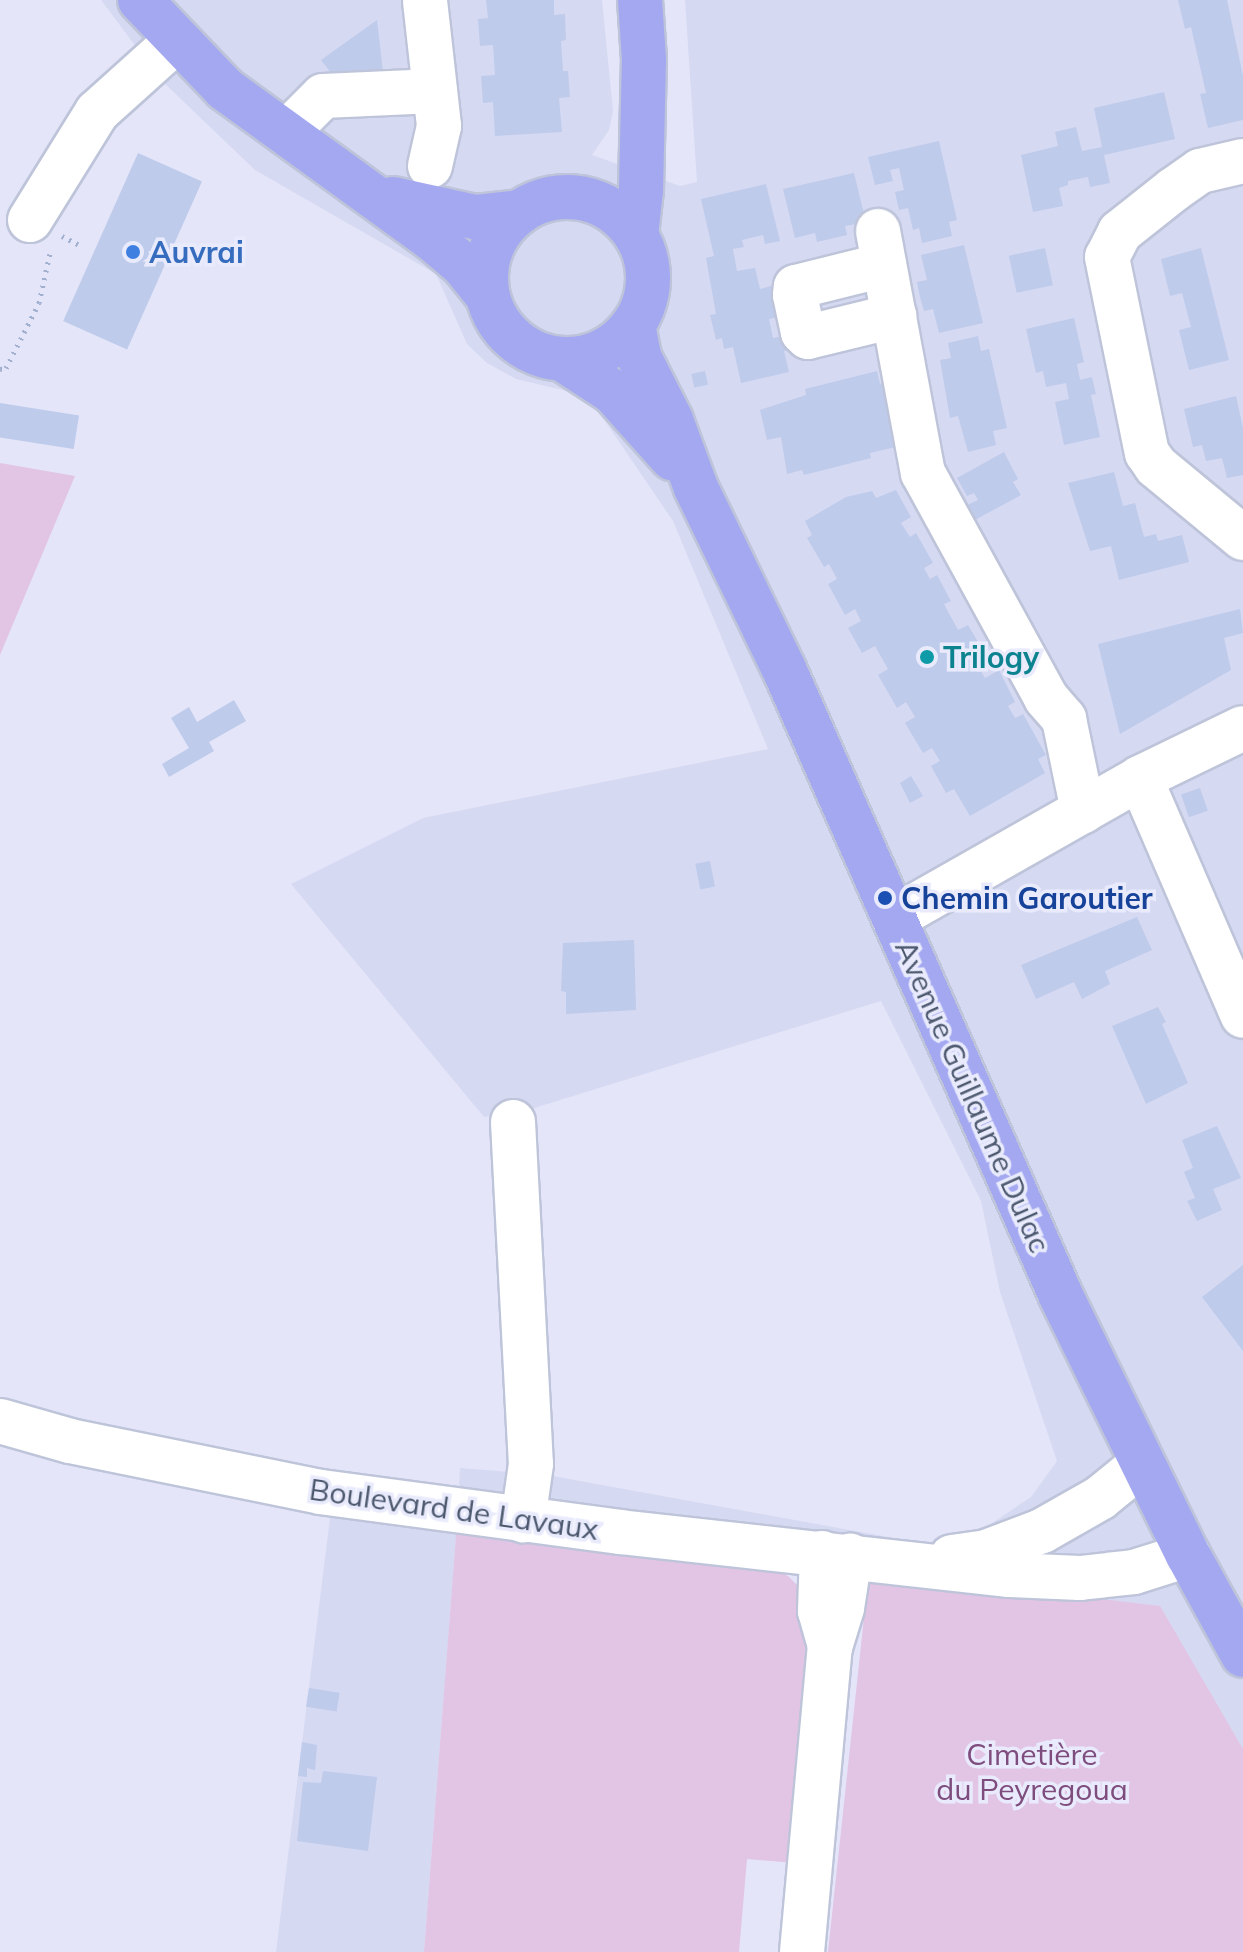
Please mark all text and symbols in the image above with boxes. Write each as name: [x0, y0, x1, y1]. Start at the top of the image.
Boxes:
place label: Auvrai: [149, 234, 244, 270]
marker: Auvrai: [124, 243, 142, 261]
place label: Trilogy: [943, 639, 1039, 675]
marker: Trilogy: [918, 648, 936, 666]
place label: Chemin Garoutier: [901, 880, 1153, 916]
marker: Chemin Garoutier: [876, 889, 894, 907]
street label: Avenue Guillaume Dulac: [888, 934, 1058, 1258]
street label: Boulevard de Lavaux: [307, 1471, 601, 1547]
park label: Cimetière du Peyregoua: [936, 1736, 1128, 1806]

